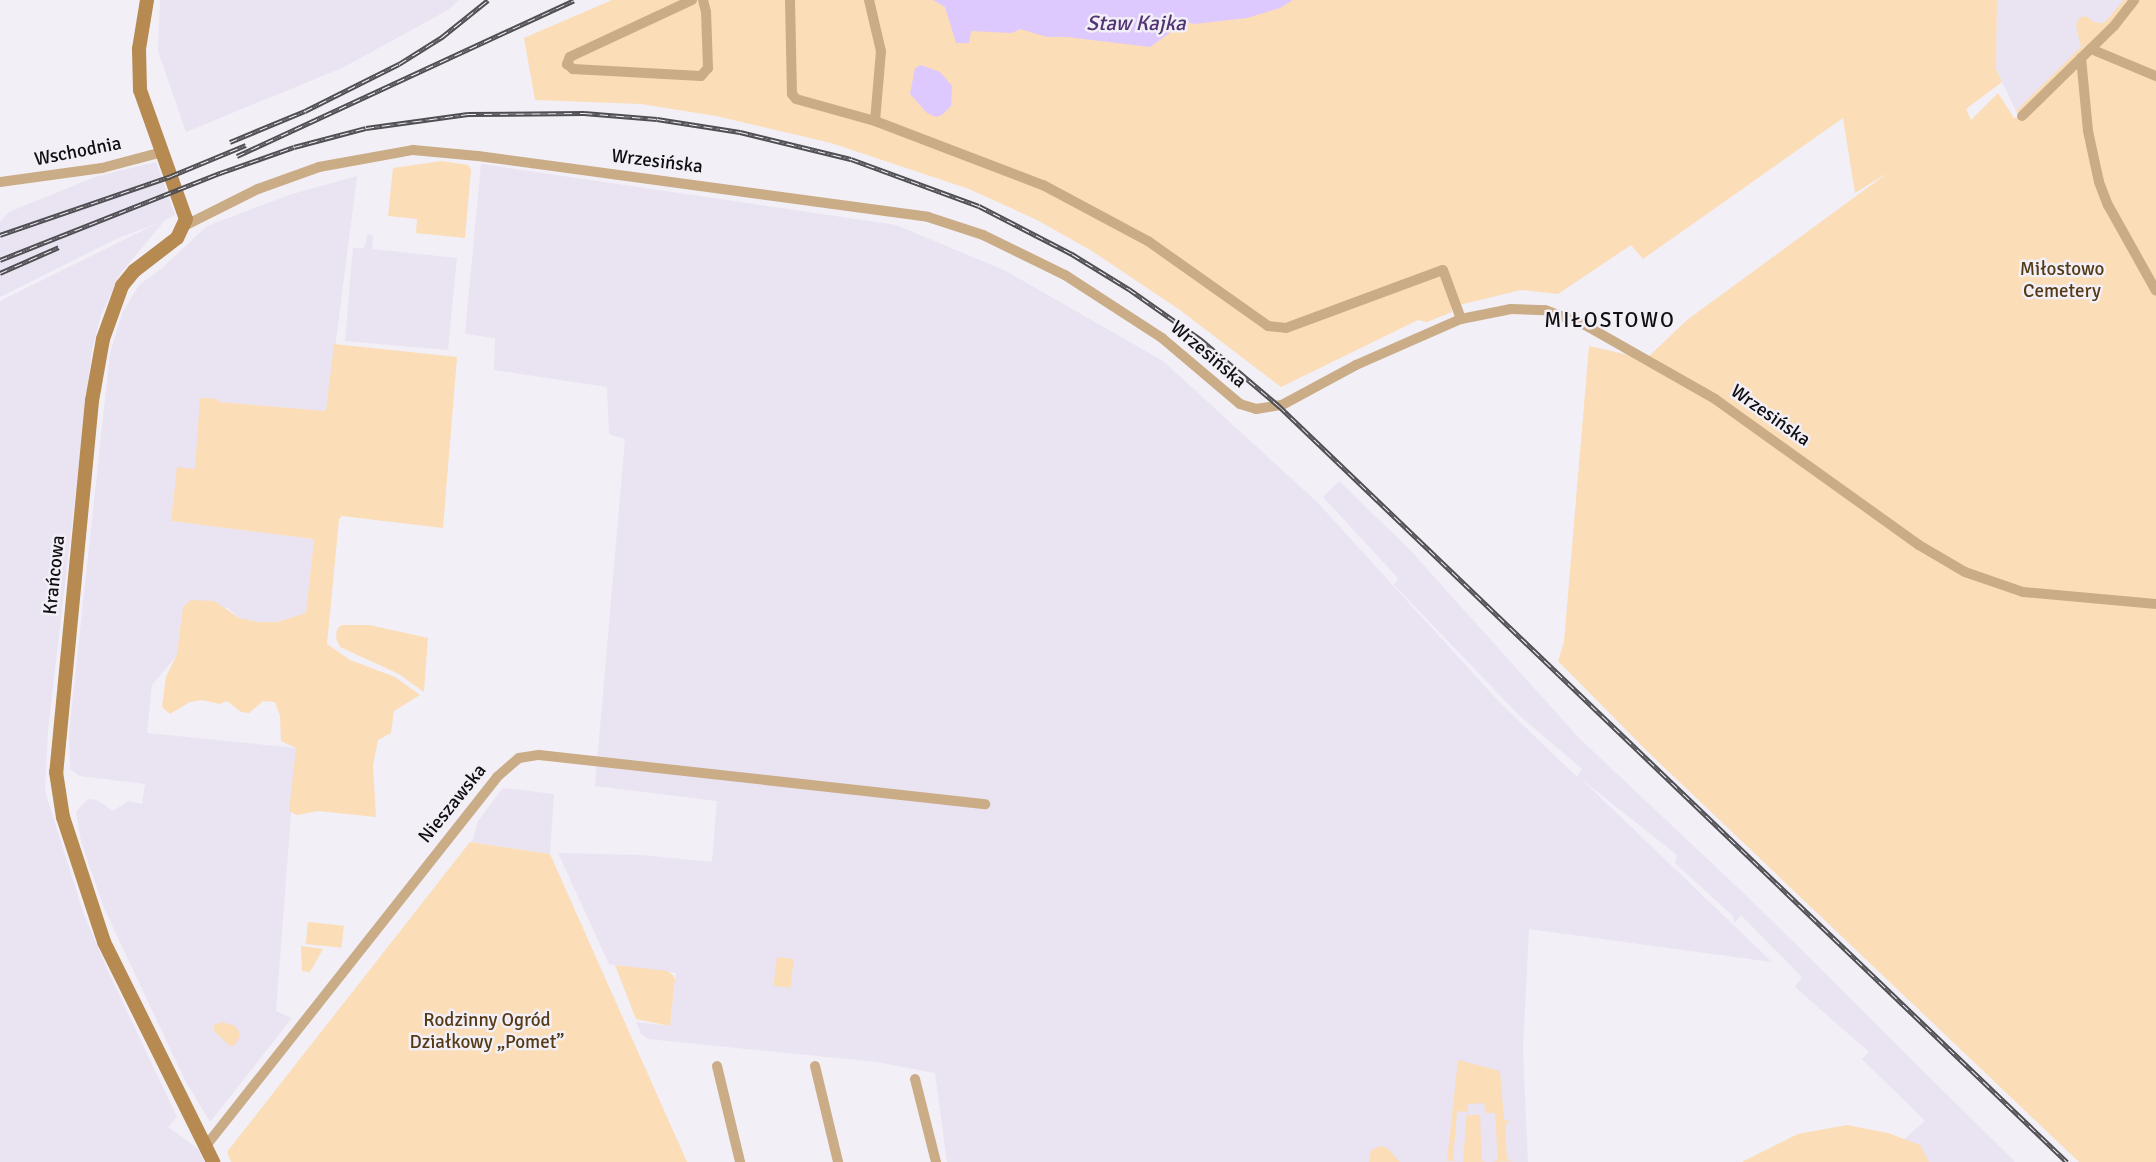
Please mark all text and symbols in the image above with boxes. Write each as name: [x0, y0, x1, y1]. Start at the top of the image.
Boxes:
water label: Staw Kajka: [1086, 10, 1186, 36]
street label: Wschodnia: [33, 132, 123, 172]
street label: Wrzesińska: [610, 145, 704, 179]
park label: Miłostowo Cemetery: [2020, 259, 2104, 303]
district label: MIŁOSTOWO: [1545, 307, 1675, 333]
street label: Wrzesińska: [1165, 317, 1251, 393]
street label: Wrzesińska: [1726, 380, 1814, 452]
street label: Krańcowa: [39, 534, 71, 616]
street label: Nieszawska: [414, 760, 492, 848]
park label: Rodzinny Ogród Działkowy „Pomet”: [410, 1010, 564, 1054]

